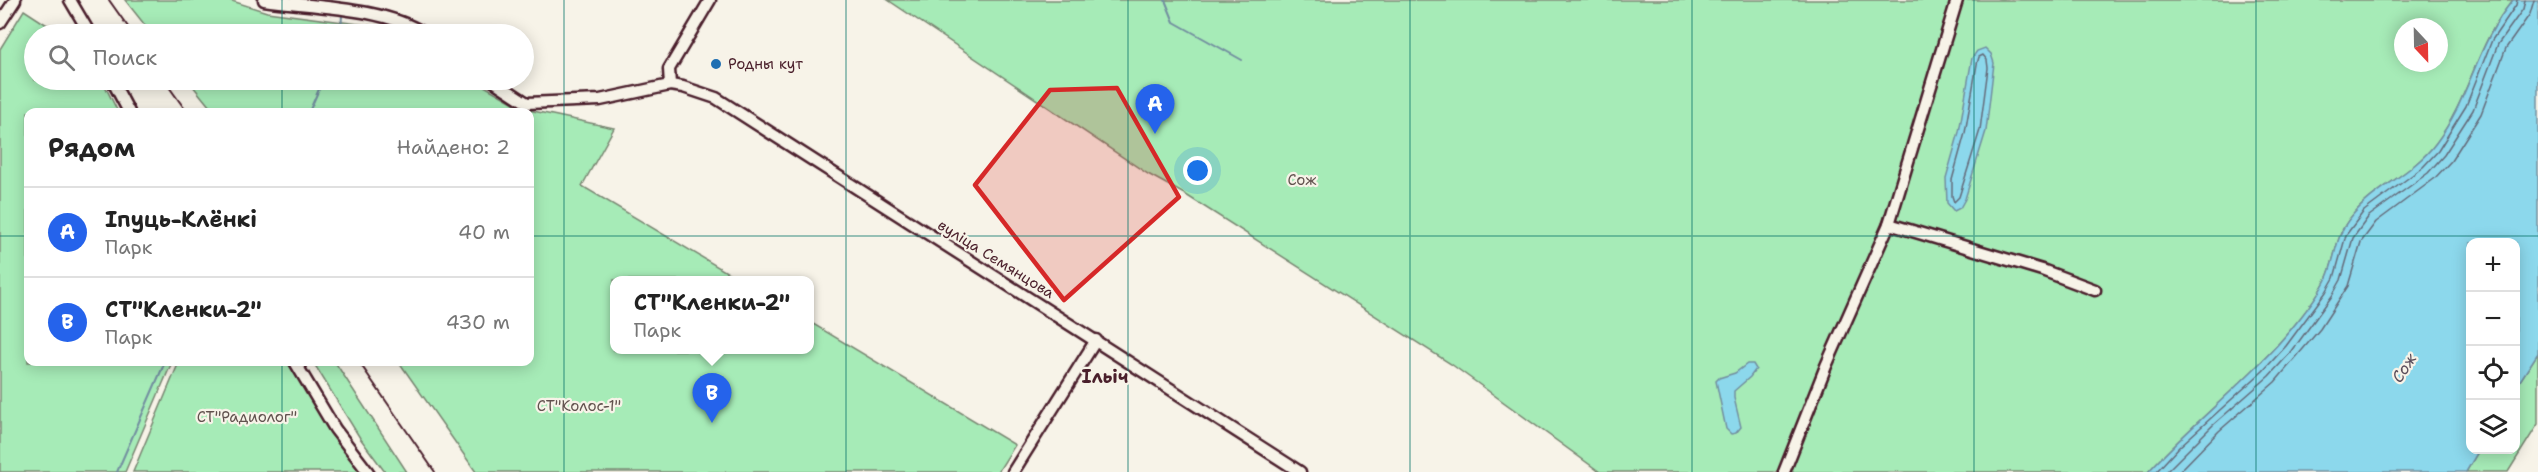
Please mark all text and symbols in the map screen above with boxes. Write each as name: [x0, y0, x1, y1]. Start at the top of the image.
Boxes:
north arrow: [2394, 18, 2448, 72]
search box: [24, 24, 534, 90]
icon: search: [45, 41, 78, 74]
text: Поиск: [93, 43, 157, 72]
place label: Родны кут: [728, 54, 803, 74]
marker: Родны кут: [709, 57, 723, 71]
pin: A: [1136, 84, 1174, 134]
text: Рядом: [48, 130, 135, 165]
text: Найдено: 2: [397, 134, 510, 160]
your location: [1183, 156, 1212, 185]
park label: Сож: [1288, 170, 1317, 190]
text: Іпуць-Клёнкі: [105, 205, 257, 234]
street label: вуліца Семянцова: [934, 215, 1059, 303]
text: A: [60, 219, 75, 245]
text: 40 m: [458, 219, 510, 245]
text: Парк: [105, 234, 152, 260]
map controls: [2466, 238, 2520, 454]
button: +: [2466, 238, 2520, 292]
popup: [610, 276, 814, 354]
text: СТ"Кленки-2": [634, 288, 790, 317]
button: −: [2466, 292, 2520, 346]
text: СТ"Кленки-2": [105, 295, 262, 324]
text: B: [61, 309, 74, 335]
text: 430 m: [446, 309, 510, 335]
text: Парк: [634, 317, 681, 343]
text: Парк: [105, 324, 152, 350]
button: locate: [2466, 346, 2520, 400]
water label: Сож: [2387, 348, 2422, 387]
district label: Ільіч: [1082, 365, 1128, 389]
pin: B: [692, 374, 732, 423]
park label: СТ"Колос-1": [537, 396, 621, 416]
button: layers: [2466, 400, 2520, 454]
park label: СТ"Радиолог": [197, 407, 297, 427]

